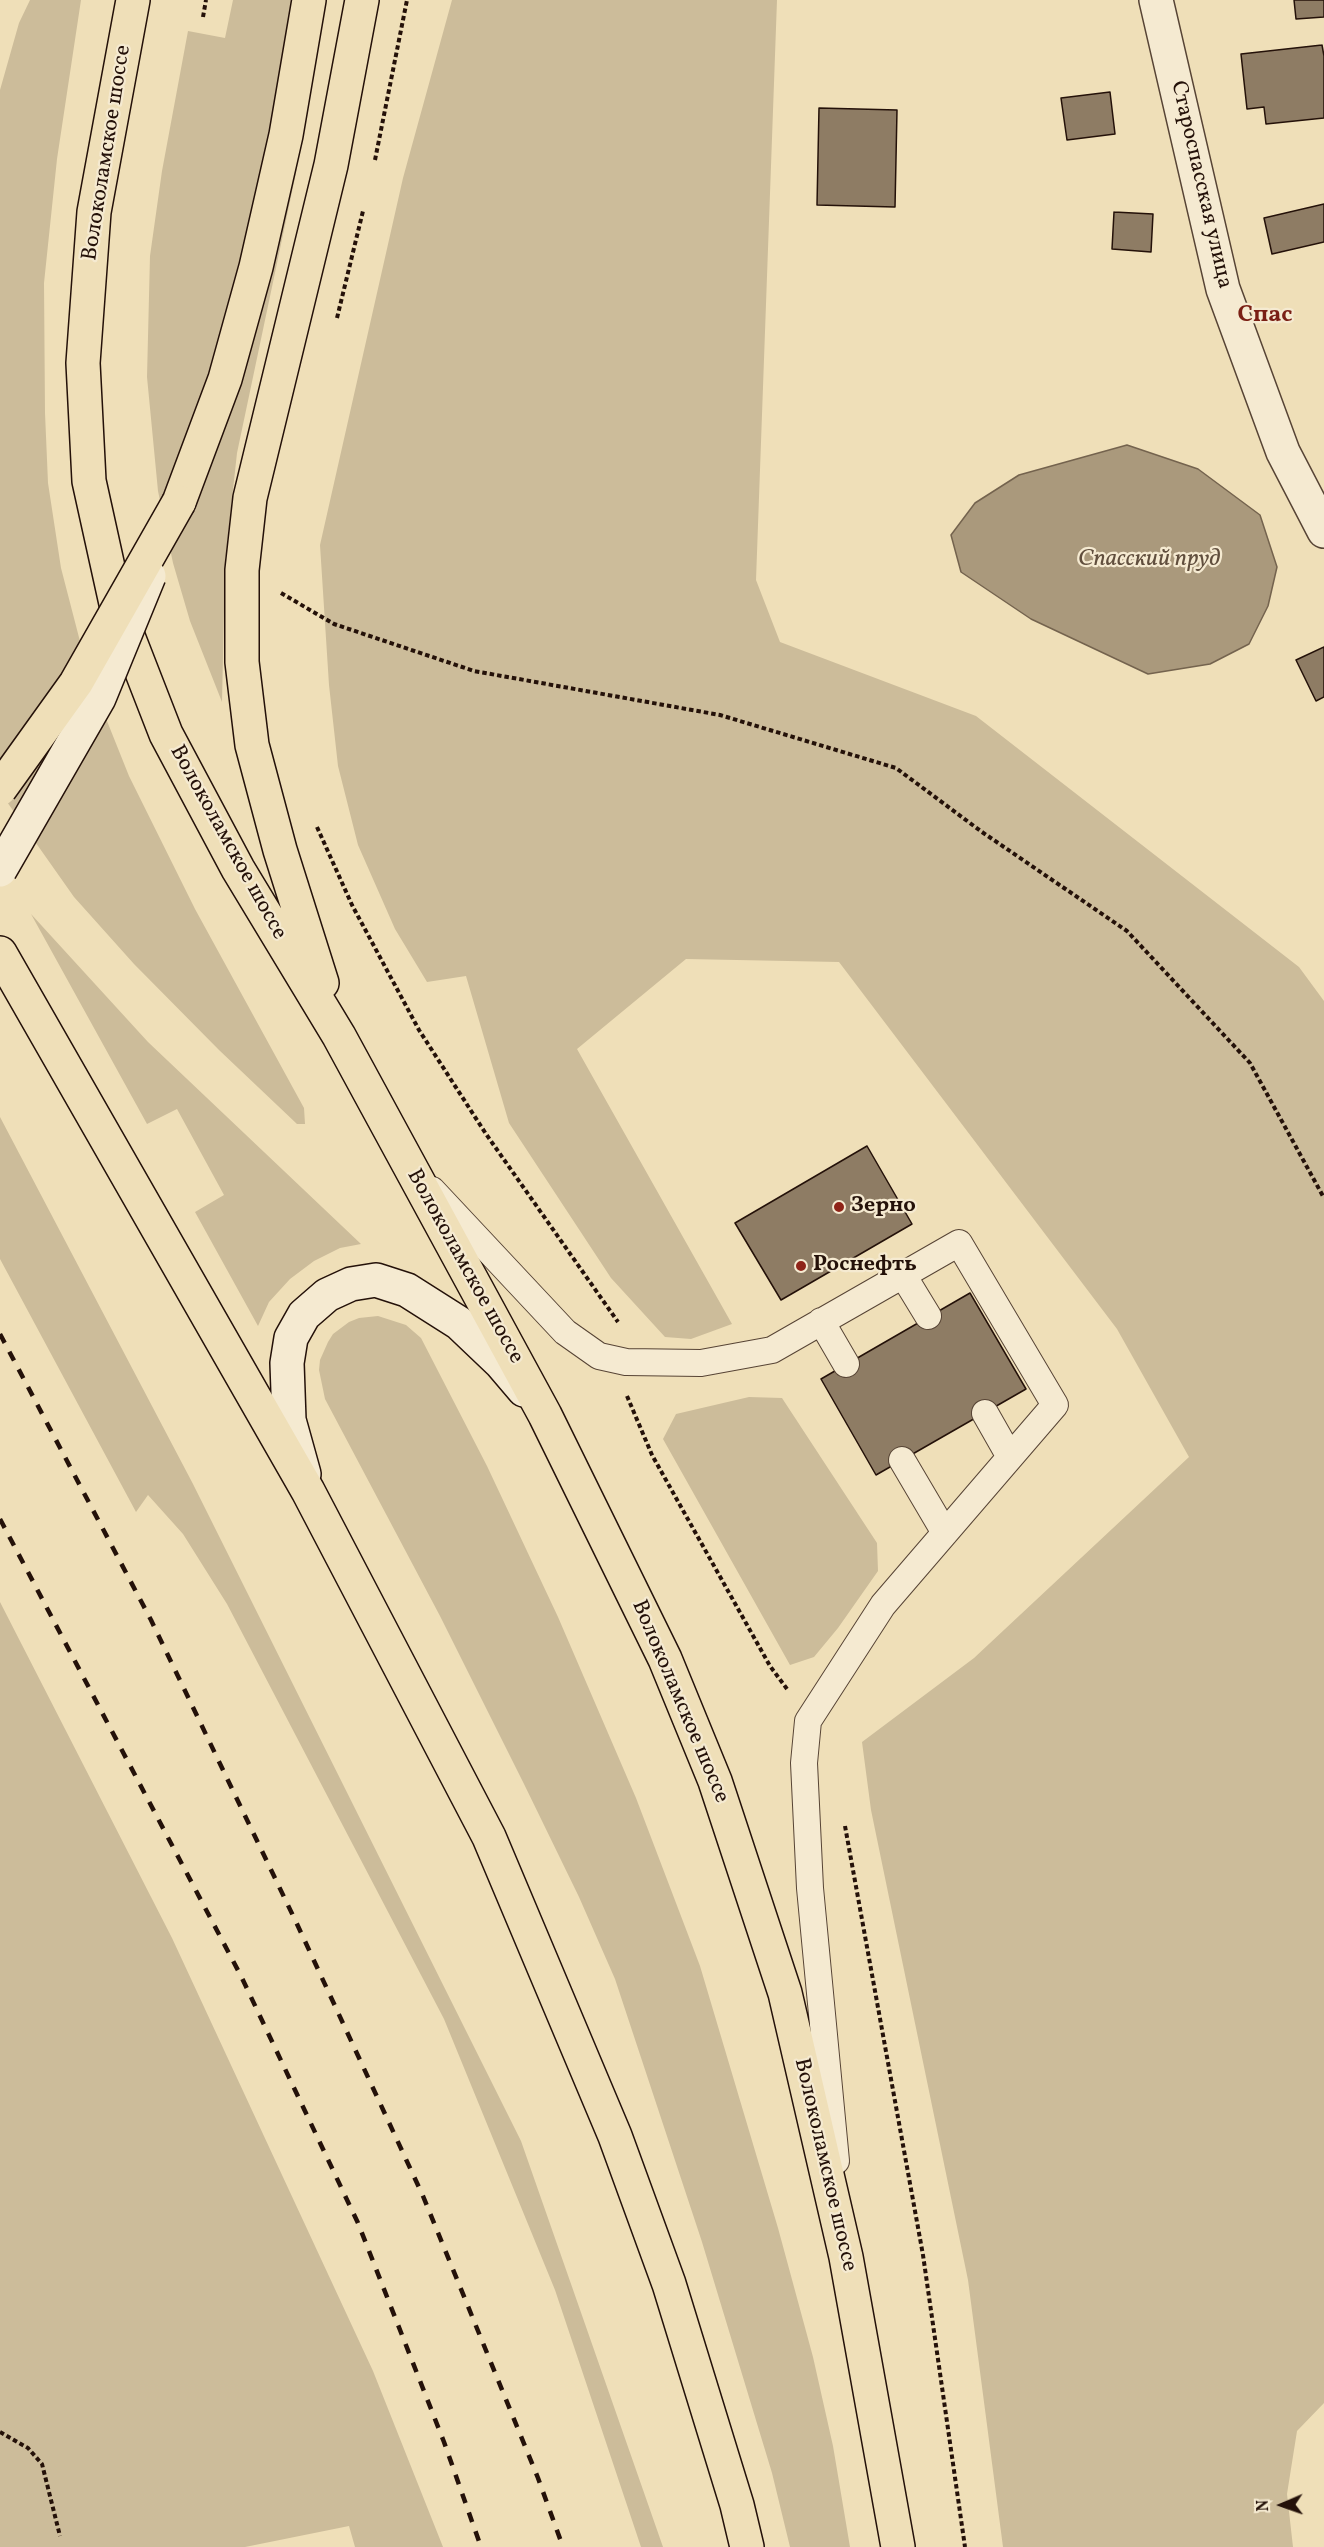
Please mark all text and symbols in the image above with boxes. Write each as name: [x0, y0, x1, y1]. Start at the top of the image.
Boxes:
street label: Волоколамское шоссе: [78, 43, 138, 263]
street label: Староспасская улица: [1163, 79, 1237, 291]
district label: Спас: [1237, 303, 1293, 331]
water label: Спасский пруд: [1078, 547, 1220, 575]
street label: Волоколамское шоссе: [163, 741, 291, 945]
street label: Волоколамское шоссе: [400, 1165, 528, 1369]
place label: Зерно: [851, 1194, 916, 1220]
marker: Зерно: [832, 1200, 846, 1214]
place label: Роснефть: [813, 1253, 917, 1279]
marker: Роснефть: [794, 1259, 808, 1273]
street label: Волоколамское шоссе: [624, 1596, 734, 1808]
street label: Волоколамское шоссе: [787, 2056, 861, 2274]
north arrow: [1252, 2475, 1312, 2535]
text: N: [1253, 2499, 1275, 2512]

